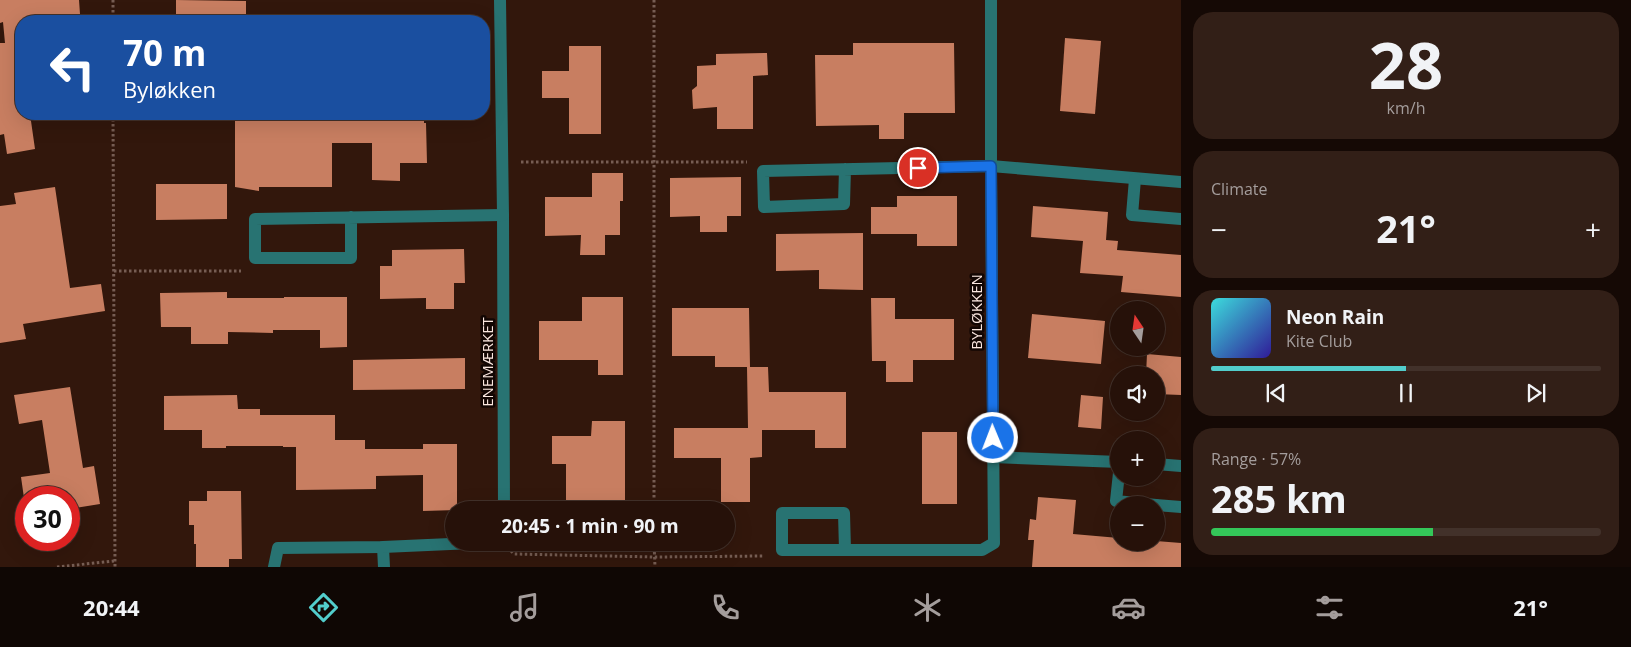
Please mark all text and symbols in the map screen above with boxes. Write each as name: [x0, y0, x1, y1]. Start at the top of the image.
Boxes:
text: 28: [1369, 20, 1443, 108]
text: 70 m: [123, 29, 206, 76]
icon: left: [40, 35, 105, 100]
text: Byløkken: [123, 74, 216, 104]
text: km/h: [1387, 97, 1425, 119]
pin: [897, 147, 939, 189]
icon: arrive: [904, 154, 932, 182]
text: Climate: [1211, 178, 1268, 200]
text: 21°: [1376, 202, 1436, 254]
text: −: [1211, 210, 1227, 248]
text: +: [1585, 210, 1601, 248]
street label: BYLØKKEN: [966, 274, 986, 350]
north arrow: [1110, 301, 1165, 356]
map controls: [1110, 301, 1165, 551]
text: Neon Rain: [1286, 304, 1384, 330]
street label: ENEMÆRKET: [477, 317, 497, 407]
text: Kite Club: [1286, 330, 1352, 352]
button: sound: [1110, 366, 1165, 421]
icon: previous: [1262, 379, 1290, 407]
icon: pause: [1392, 379, 1420, 407]
icon: next: [1522, 379, 1550, 407]
position arrow: [966, 411, 1018, 463]
button: +: [1110, 431, 1165, 486]
text: Range · 57%: [1211, 448, 1301, 470]
text: 285 km: [1211, 472, 1347, 524]
speed limit sign: 30: [15, 486, 80, 551]
button: −: [1110, 496, 1165, 551]
text: 20:45 · 1 min · 90 m: [501, 513, 679, 539]
icon: directions: [306, 590, 341, 625]
icon: music: [507, 590, 542, 625]
icon: phone: [708, 590, 743, 625]
icon: climate: [910, 590, 945, 625]
icon: car: [1111, 590, 1146, 625]
icon: filters: [1312, 590, 1347, 625]
text: 20:44: [83, 592, 140, 622]
text: 21°: [1513, 592, 1548, 622]

